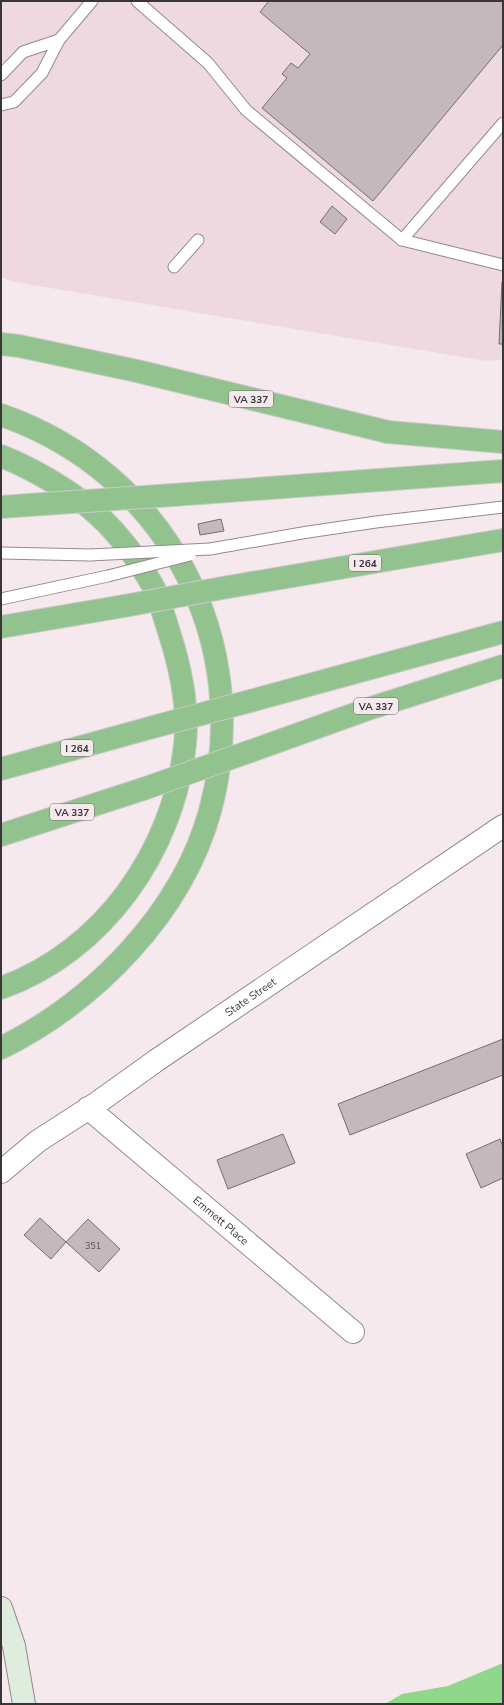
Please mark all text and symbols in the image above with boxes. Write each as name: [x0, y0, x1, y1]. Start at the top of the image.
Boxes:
road number: VA 337: [229, 391, 273, 407]
road number: I 264: [349, 555, 381, 571]
road number: VA 337: [354, 698, 398, 714]
road number: I 264: [61, 740, 93, 756]
road number: VA 337: [50, 804, 94, 820]
street label: State Street: [222, 974, 279, 1020]
street label: Emmett Place: [190, 1193, 252, 1249]
house number: 351: [85, 1240, 101, 1252]

